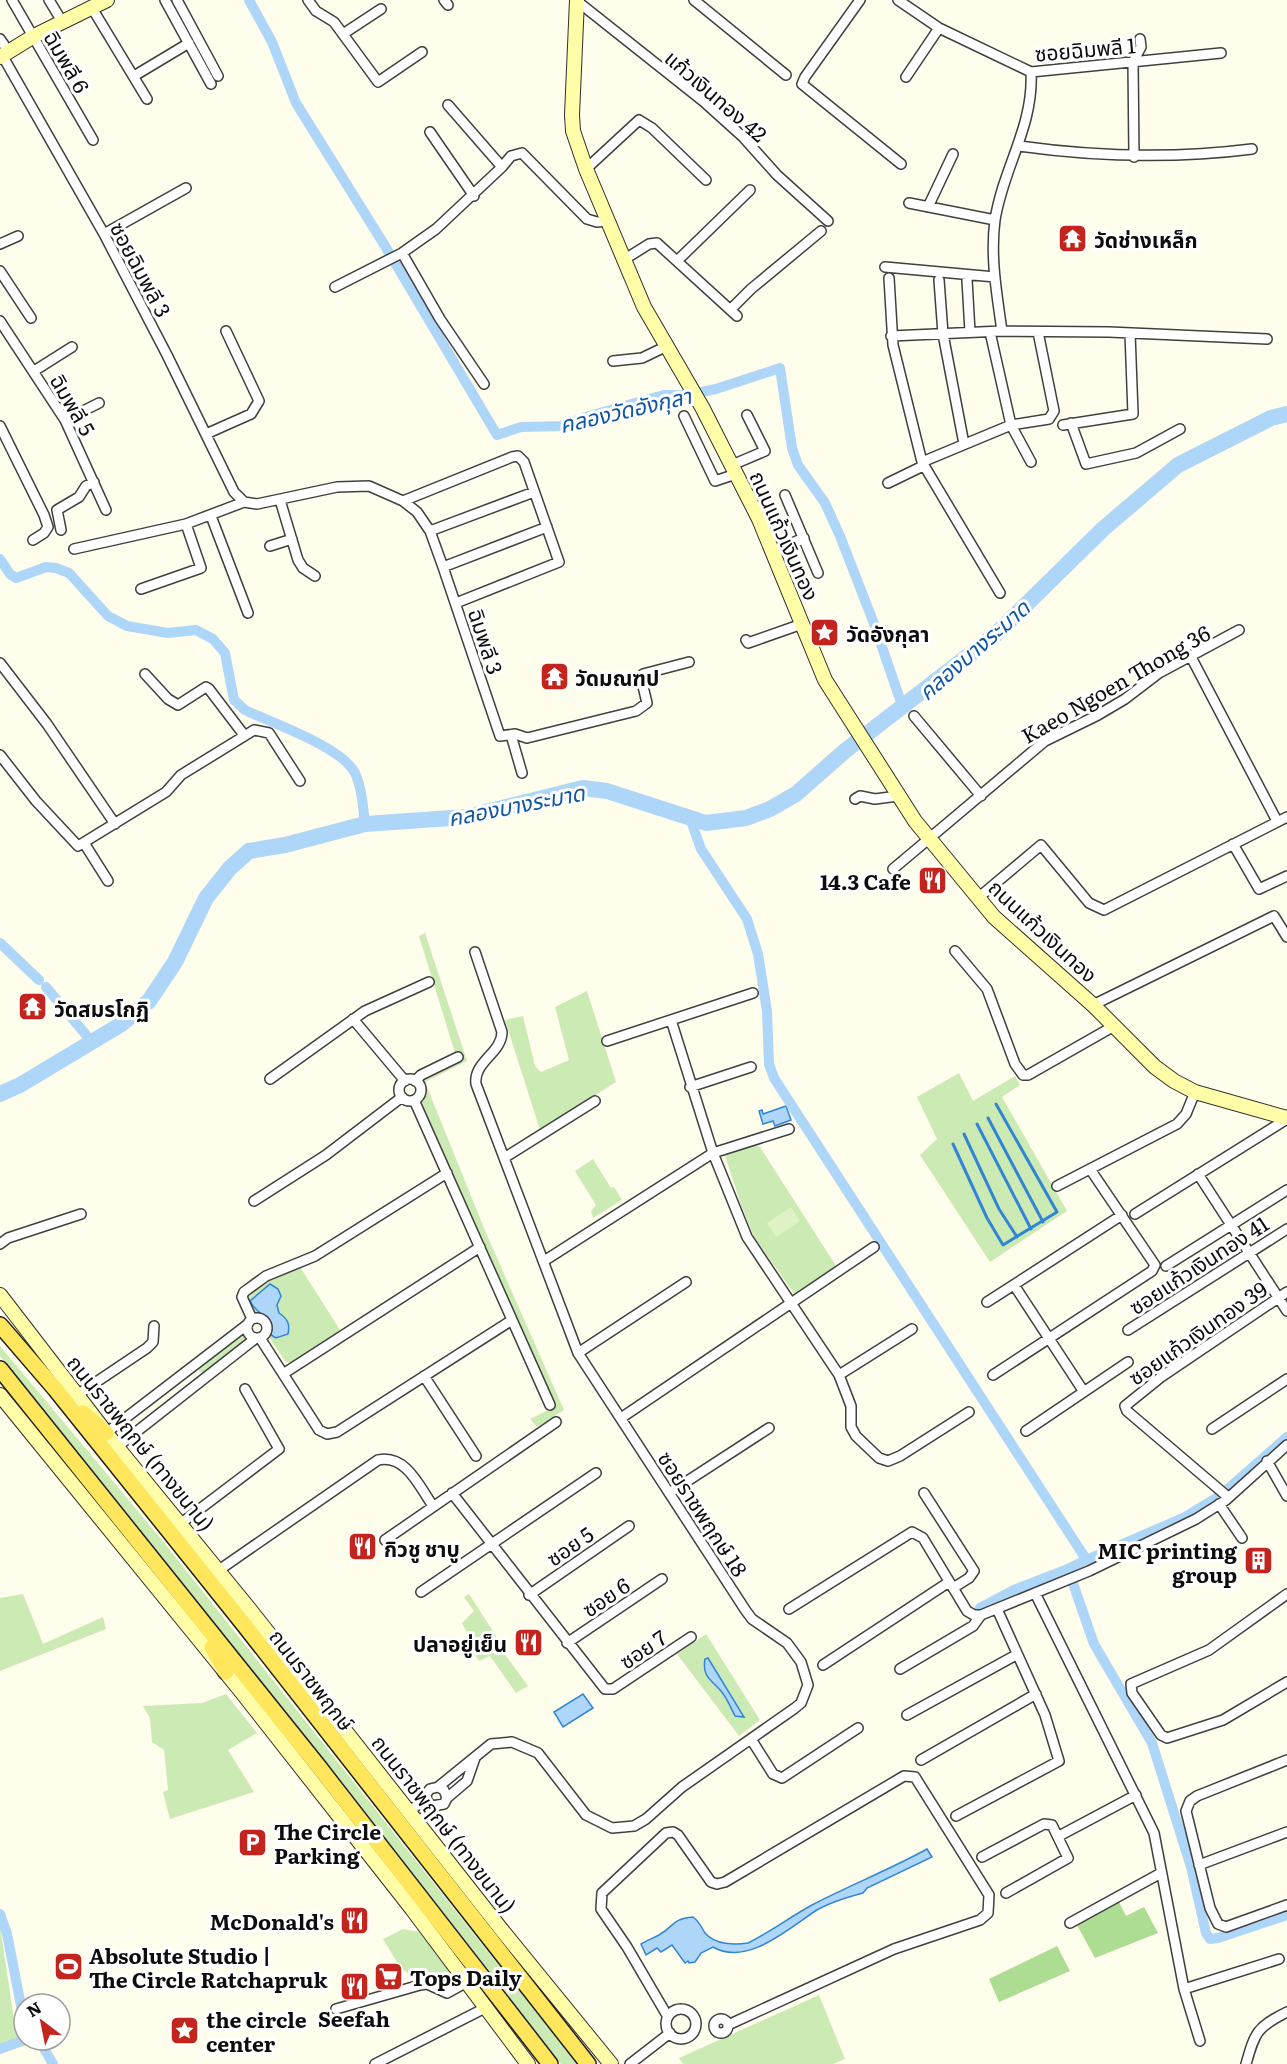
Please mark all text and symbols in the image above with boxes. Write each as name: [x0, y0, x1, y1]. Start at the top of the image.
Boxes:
street label: ฉิมพลี 6: [38, 24, 98, 98]
street label: ซอยฉิมพลี 1: [1033, 28, 1137, 68]
street label: แก้วเงินทอง 42: [659, 42, 775, 148]
street label: ซอยฉิมพลี 3: [104, 216, 180, 322]
temple icon: วัดช่างเหล็ก: [1057, 222, 1089, 254]
place label: วัดช่างเหล็ก: [1094, 223, 1198, 254]
street label: ฉิมพลี 5: [44, 367, 104, 441]
water label: คลองวัดอังกุลา: [556, 378, 695, 440]
street label: ถนนแก้วเงินทอง: [744, 465, 828, 605]
water label: คลองบางระมาด: [910, 590, 1037, 707]
street label: ฉิมพลี 3: [462, 604, 512, 678]
place icon: วัดอังกุลา: [809, 616, 841, 648]
street label: Kaeo Ngoen Thong 36: [1015, 616, 1215, 750]
place label: วัดอังกุลา: [846, 617, 929, 648]
temple icon: วัดมณฑป: [538, 660, 570, 692]
place label: วัดมณฑป: [575, 661, 659, 692]
water label: คลองบางระมาด: [445, 774, 589, 833]
restaurant icon: 14.3 Cafe: [916, 864, 948, 896]
place label: 14.3 Cafe: [820, 865, 911, 896]
street label: ถนนแก้วเงินทอง: [983, 871, 1105, 989]
temple icon: วัดสมรโกฏิ: [17, 991, 49, 1023]
place label: วัดสมรโกฏิ: [54, 992, 149, 1023]
street label: ซอยแก้วเงินทอง 41: [1122, 1207, 1274, 1321]
street label: ซอยแก้วเงินทอง 39: [1121, 1272, 1273, 1392]
street label: ถนนราชพฤกษ์ (ทางขนาน): [61, 1347, 223, 1537]
street label: ซอยราชพฤกษ์ 18: [652, 1444, 756, 1582]
street label: ซอย 5: [539, 1518, 599, 1572]
restaurant icon: กิวชู ชาบู: [347, 1531, 379, 1563]
place label: กิวชู ชาบู: [384, 1532, 460, 1563]
place label: MIC printing group: [1098, 1534, 1237, 1589]
building icon: MIC printing group: [1242, 1545, 1274, 1577]
street label: ซอย 6: [575, 1569, 635, 1623]
street label: ถนนราชพฤกษ์: [263, 1621, 363, 1737]
street label: ซอย 7: [612, 1621, 672, 1675]
restaurant icon: ปลาอยู่เย็น: [512, 1626, 544, 1658]
place label: ปลาอยู่เย็น: [413, 1627, 507, 1658]
street label: ถนนราชพฤกษ์ (ทางขนาน): [366, 1727, 524, 1919]
place label: The Circle Parking: [274, 1815, 381, 1870]
parking icon: The Circle Parking: [237, 1826, 269, 1858]
restaurant icon: McDonald's: [339, 1904, 371, 1936]
place label: McDonald's: [210, 1905, 334, 1936]
place label: Absolute Studio | The Circle Ratchapruk: [89, 1939, 328, 1994]
sports icon: Absolute Studio | The Circle Ratchapruk: [52, 1950, 84, 1982]
supermarket icon: Tops Daily: [373, 1960, 405, 1992]
place label: Tops Daily: [410, 1961, 522, 1992]
restaurant icon: Seefah: [338, 1970, 370, 2002]
north arrow: [12, 1992, 72, 2052]
text: N: [21, 1995, 46, 2022]
place label: Seefah: [318, 2002, 390, 2033]
place label: the circle center: [206, 2003, 307, 2058]
place icon: the circle center: [169, 2014, 201, 2046]

